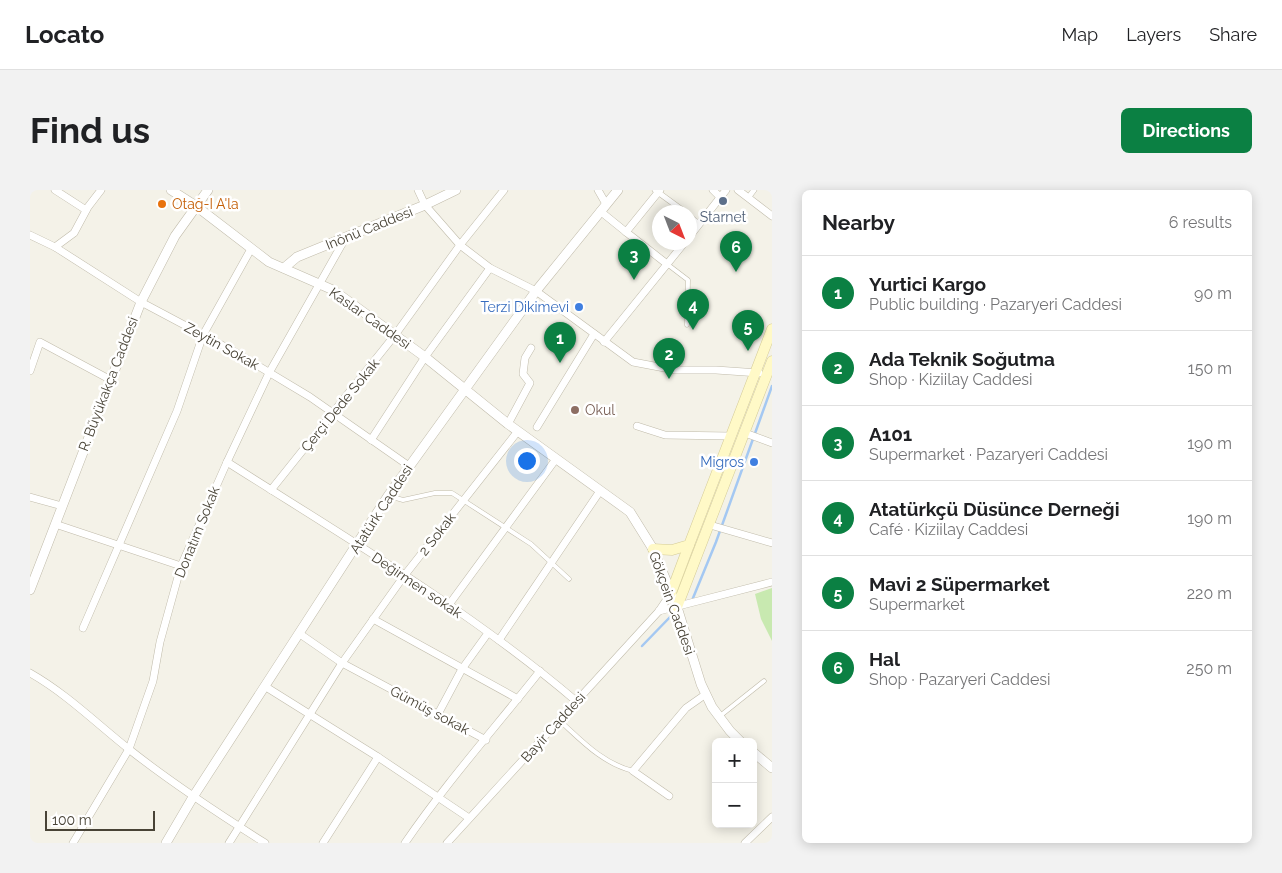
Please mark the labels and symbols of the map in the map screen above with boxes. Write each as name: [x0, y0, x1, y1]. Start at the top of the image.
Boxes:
marker: Starnet: [717, 195, 729, 207]
place label: Otağ-I A'la: [172, 196, 239, 212]
marker: Otağ-I A'la: [156, 198, 168, 210]
street label: Inönü Caddesi: [323, 203, 415, 253]
north arrow: [652, 205, 697, 250]
place label: Starnet: [700, 209, 747, 225]
pin: 6: [720, 231, 752, 272]
pin: 3: [618, 239, 650, 280]
street label: Kaslar Caddesi: [326, 284, 414, 352]
pin: 4: [677, 289, 709, 330]
place label: Terzi Dikimevi: [480, 299, 569, 315]
marker: Terzi Dikimevi: [573, 301, 585, 313]
pin: 5: [732, 310, 764, 351]
street label: R. Büyükakça Caddesi: [75, 315, 141, 453]
street label: Zeytin Sokak: [182, 319, 263, 373]
pin: 1: [544, 322, 576, 363]
pin: 2: [653, 338, 685, 379]
street label: Çerçi Dede Sokak: [298, 355, 383, 455]
place label: Okul: [585, 402, 615, 418]
marker: Okul: [569, 404, 581, 416]
your location: [514, 448, 540, 474]
place label: Migros: [700, 454, 744, 470]
marker: Migros: [748, 456, 760, 468]
street label: Atatürk Caddesi: [346, 461, 416, 557]
street label: Donatım Sokak: [171, 483, 223, 580]
street label: 2 Sokak: [415, 509, 459, 559]
street label: Değirmen sokak: [369, 549, 466, 621]
street label: Gökçein Caddesi: [646, 549, 698, 657]
street label: Gümüş sokak: [388, 682, 473, 738]
street label: Bayir Caddesi: [518, 689, 588, 765]
scale bar: [45, 808, 155, 831]

